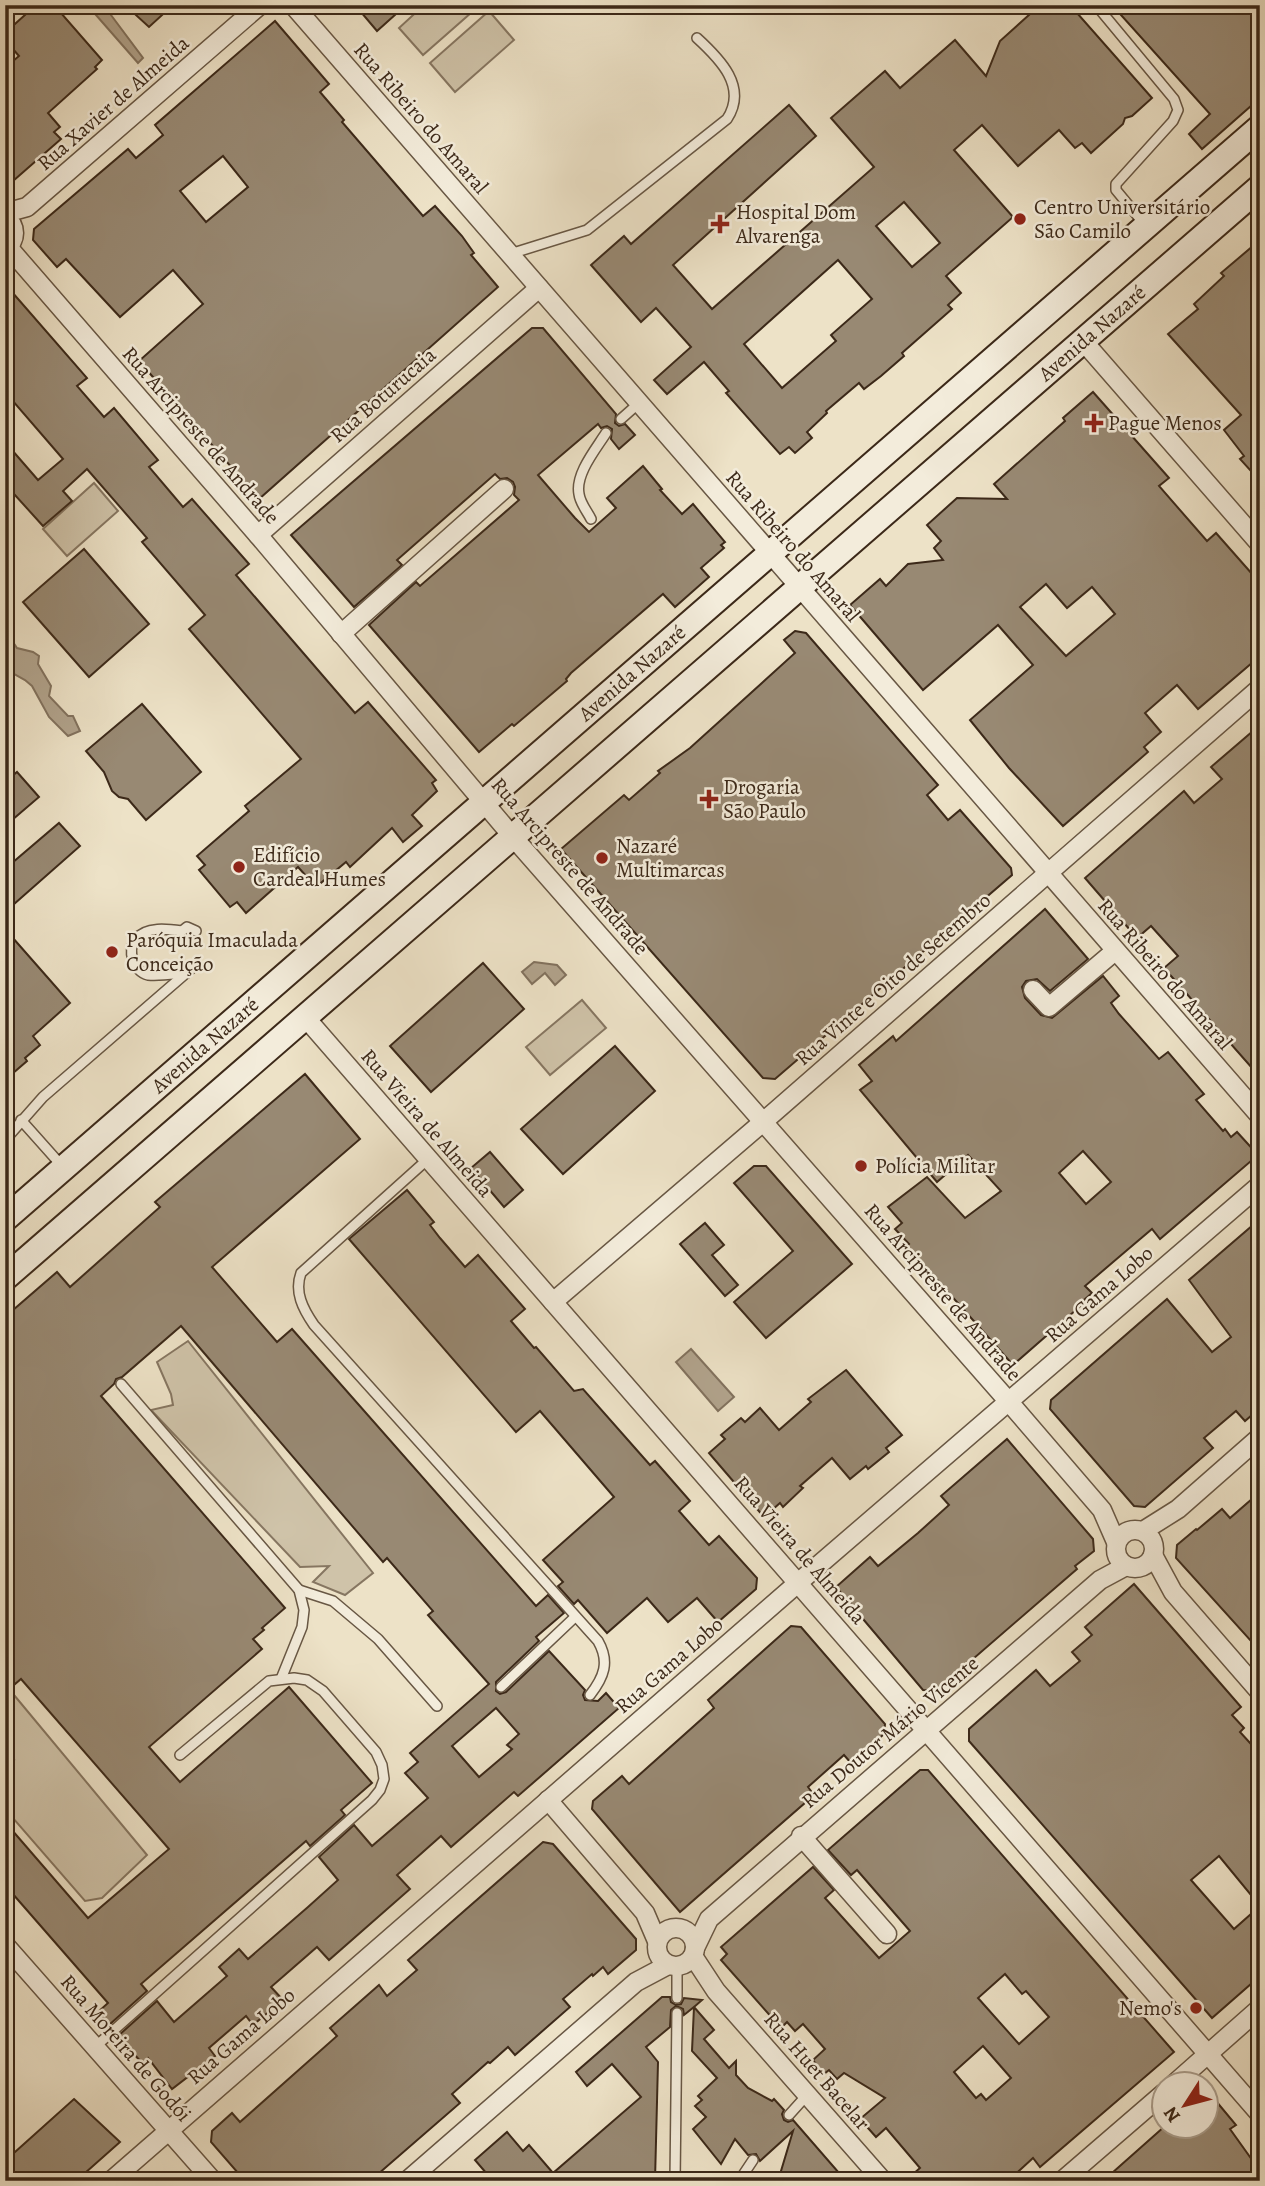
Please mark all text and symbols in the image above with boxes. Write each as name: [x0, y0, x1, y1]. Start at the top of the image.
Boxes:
street label: Rua Xavier de Almeida: [31, 29, 195, 177]
street label: Rua Ribeiro do Amaral: [347, 36, 495, 200]
place label: Centro Universitário São Camilo: [1034, 193, 1210, 245]
place label: Hospital Dom Alvarenga: [735, 198, 856, 250]
marker: Centro Universitário São Camilo: [1012, 211, 1028, 227]
marker: Hospital Dom Alvarenga: [710, 214, 730, 234]
street label: Avenida Nazaré: [1031, 278, 1152, 388]
street label: Rua Arcipreste de Andrade: [116, 340, 286, 530]
street label: Rua Boturucaia: [324, 341, 442, 449]
place label: Pague Menos: [1108, 409, 1222, 437]
marker: Pague Menos: [1086, 415, 1102, 431]
street label: Rua Ribeiro do Amaral: [719, 464, 867, 628]
street label: Avenida Nazaré: [571, 618, 692, 728]
street label: Rua Arcipreste de Andrade: [485, 771, 655, 961]
place label: Drogaria São Paulo: [723, 773, 806, 825]
marker: Drogaria São Paulo: [701, 791, 717, 807]
place label: Nazaré Multimarcas: [616, 832, 725, 884]
place label: Edifício Cardeal Humes: [253, 841, 386, 893]
marker: Nazaré Multimarcas: [594, 850, 610, 866]
marker: Edifício Cardeal Humes: [231, 859, 247, 875]
street label: Rua Vinte e Oito de Setembro: [789, 886, 997, 1072]
street label: Rua Ribeiro do Amaral: [1091, 892, 1239, 1056]
place label: Paróquia Imaculada Conceição: [126, 926, 298, 978]
marker: Paróquia Imaculada Conceição: [104, 944, 120, 960]
street label: Avenida Nazaré: [144, 990, 265, 1100]
street label: Rua Vieira de Almeida: [355, 1043, 499, 1203]
place label: Polícia Militar: [875, 1152, 995, 1180]
marker: Polícia Militar: [853, 1158, 869, 1174]
street label: Rua Arcipreste de Andrade: [858, 1197, 1028, 1387]
street label: Rua Gama Lobo: [1039, 1239, 1159, 1349]
street label: Rua Vieira de Almeida: [728, 1470, 872, 1630]
street label: Rua Gama Lobo: [609, 1610, 729, 1720]
street label: Rua Doutor Mário Vicente: [795, 1649, 985, 1815]
street label: Rua Moreira de Godói: [54, 1968, 198, 2128]
street label: Rua Gama Lobo: [181, 1981, 301, 2091]
place label: Nemo's: [1119, 1994, 1182, 2022]
marker: Nemo's: [1188, 2000, 1204, 2016]
street label: Rua Huet Bacelar: [758, 2006, 876, 2136]
north arrow: [1150, 2070, 1220, 2140]
text: N: [1157, 2101, 1187, 2128]

